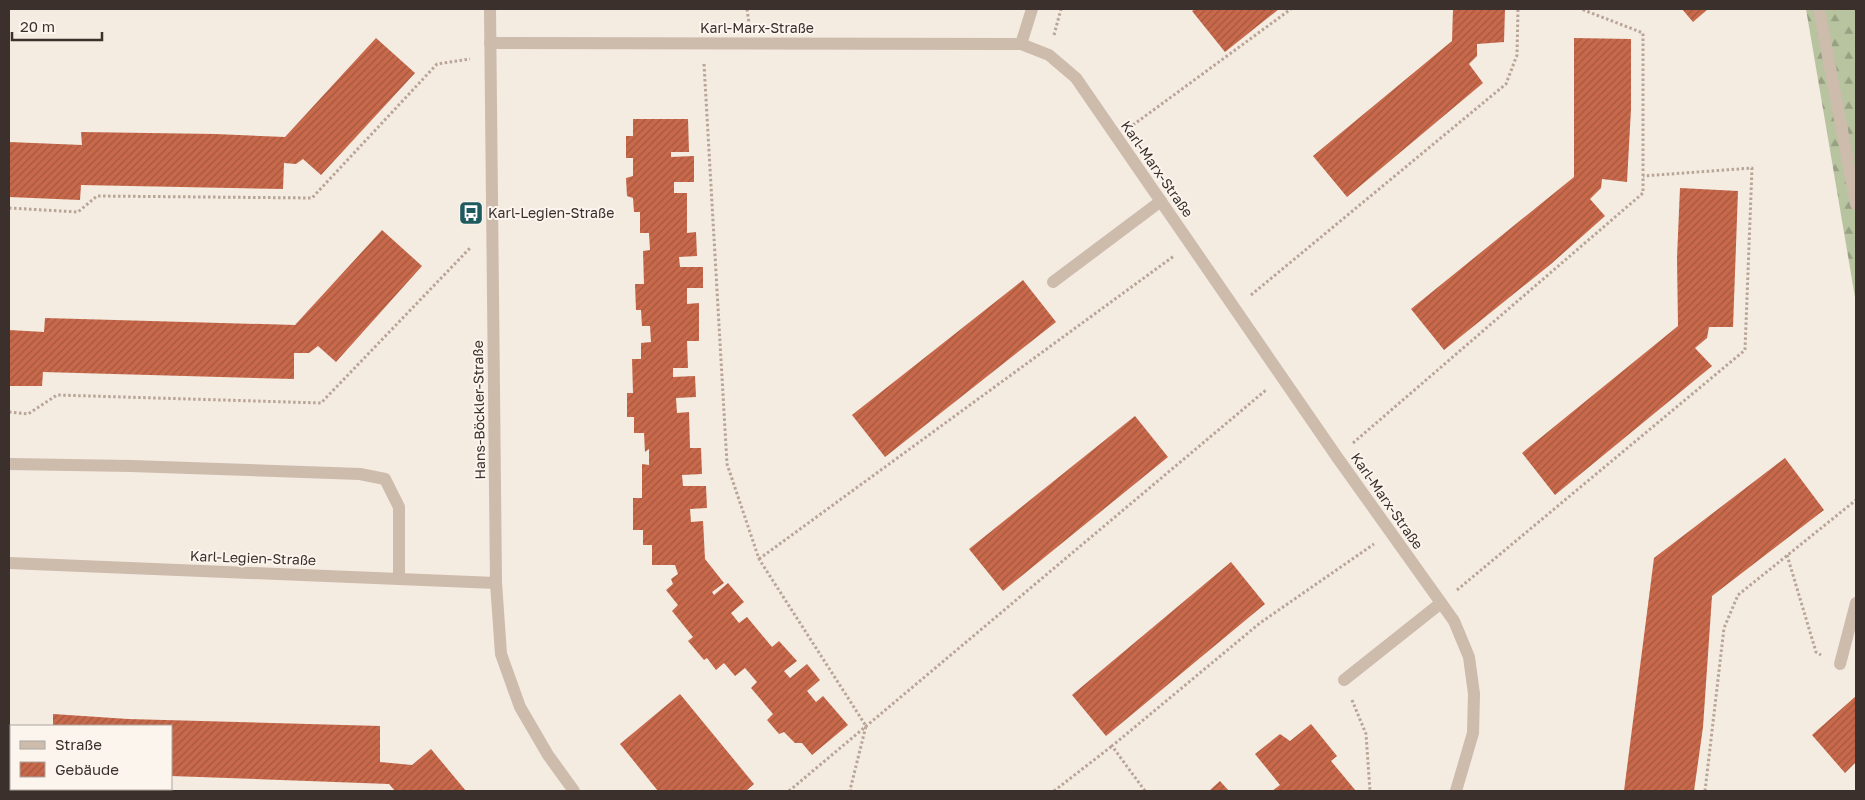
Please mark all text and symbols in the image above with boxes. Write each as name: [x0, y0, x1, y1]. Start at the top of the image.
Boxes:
scale bar: [12, 10, 102, 42]
text: 20 m: [20, 17, 55, 35]
street label: Karl-Marx-Straße: [700, 19, 814, 36]
street label: Karl-Marx-Straße: [1118, 117, 1197, 220]
bus stop icon: Karl-Legien-Straße: [458, 200, 484, 226]
place label: Karl-Legien-Straße: [488, 204, 614, 221]
street label: Hans-Böckler-Straße: [469, 340, 488, 480]
street label: Karl-Marx-Straße: [1348, 449, 1427, 552]
street label: Karl-Legien-Straße: [190, 547, 316, 568]
legend: [10, 725, 172, 790]
text: Straße: [55, 735, 102, 753]
text: Gebäude: [55, 760, 119, 778]

